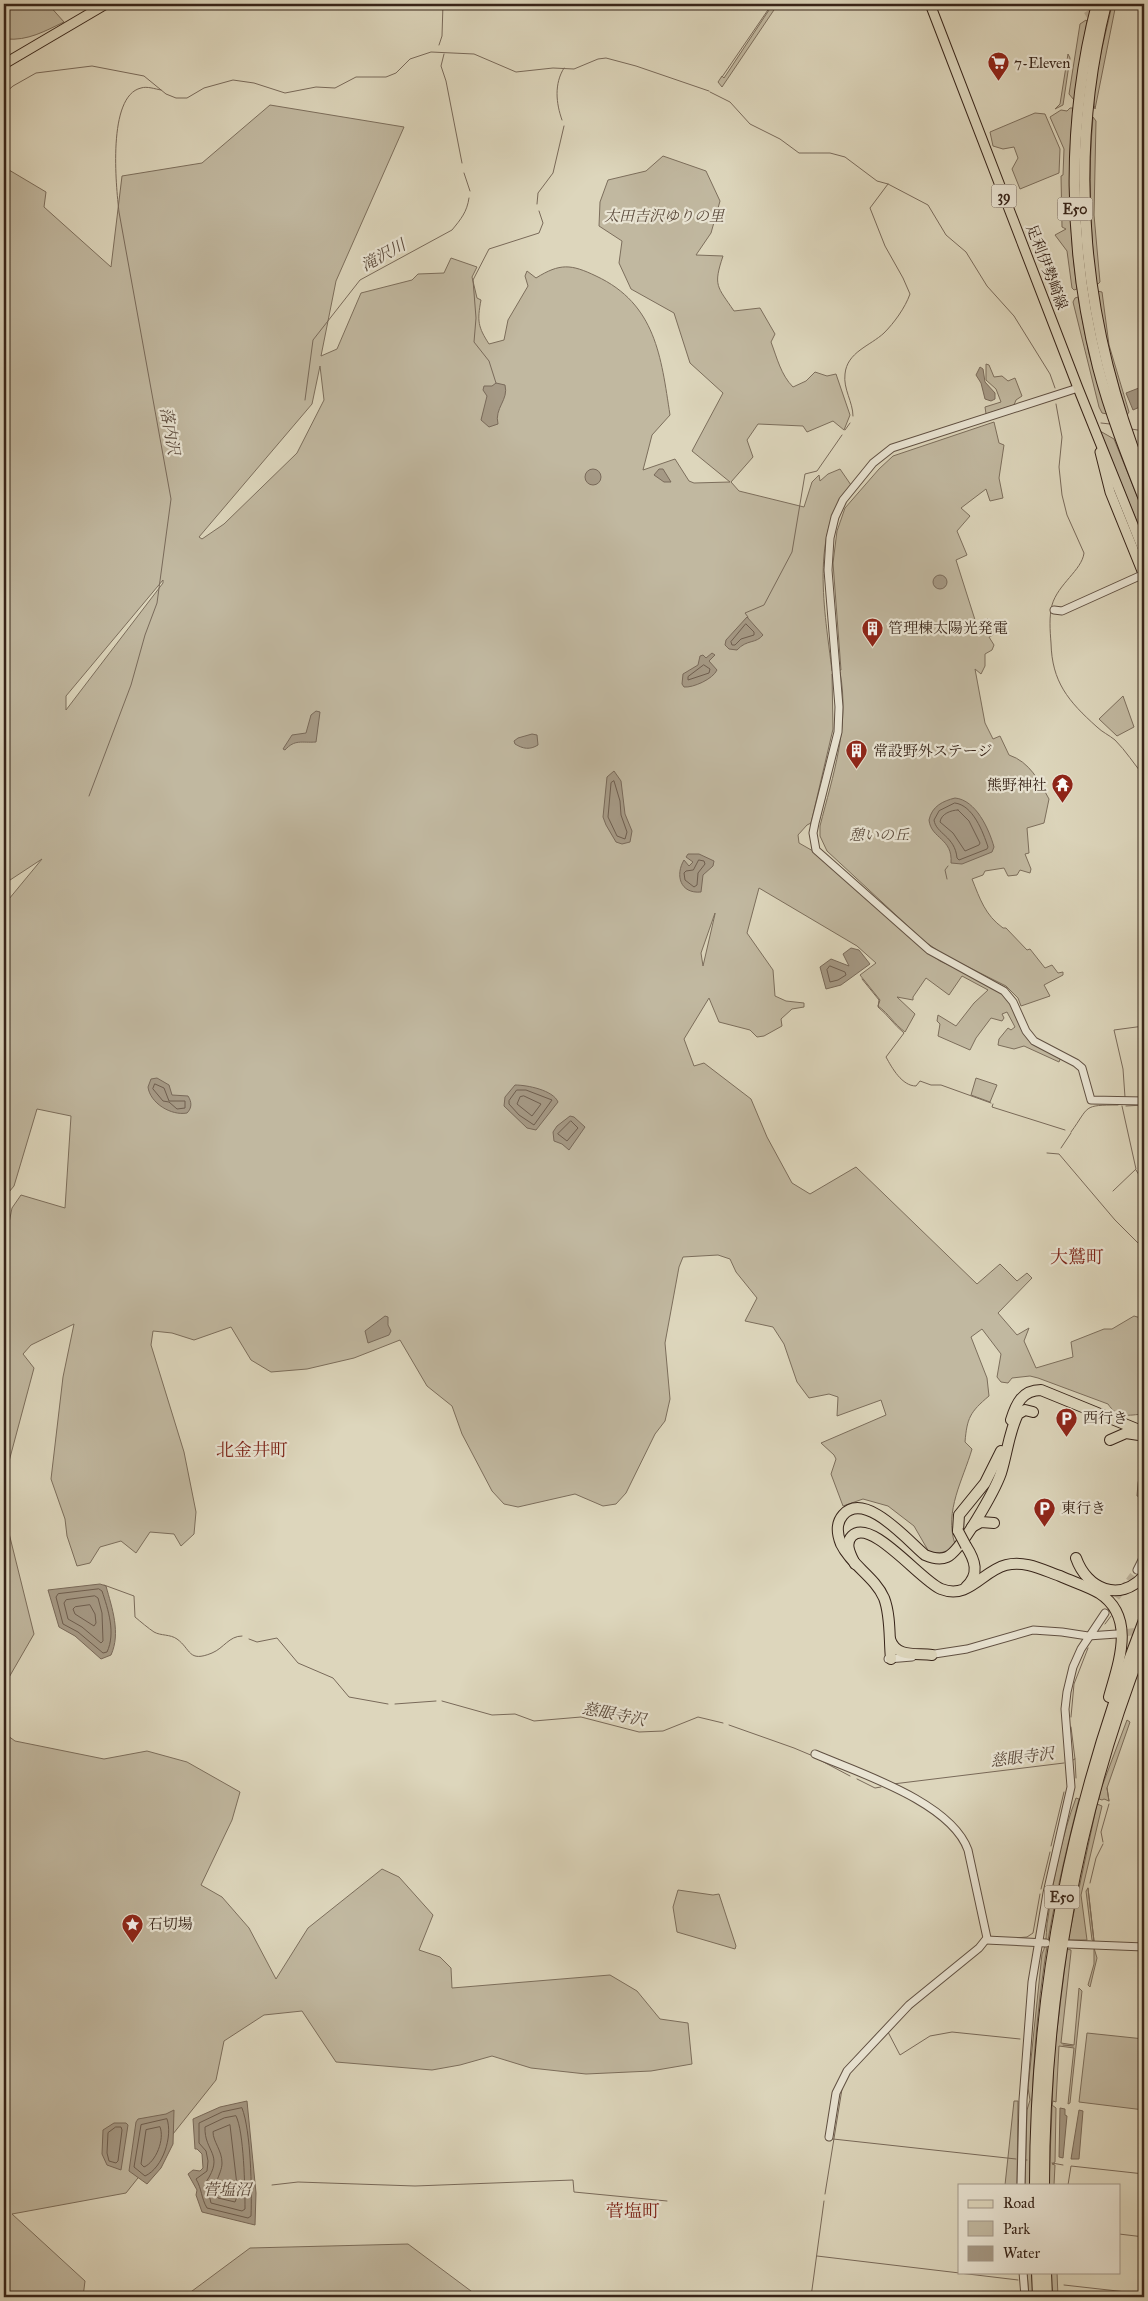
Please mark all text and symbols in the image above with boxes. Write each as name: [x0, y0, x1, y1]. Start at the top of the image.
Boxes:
supermarket icon: 7-Eleven: [986, 51, 1010, 82]
place label: 7-Eleven: [1014, 54, 1070, 72]
road number: 39: [992, 185, 1016, 208]
road number: E50: [1058, 198, 1092, 220]
park label: 太田吉沢ゆりの里: [604, 207, 725, 225]
street label: 足利伊勢崎線: [1022, 222, 1072, 312]
water label: 滝沢川: [357, 234, 410, 275]
water label: 落内沢: [156, 406, 184, 458]
building icon: 管理棟太陽光発電: [860, 616, 884, 647]
place label: 管理棟太陽光発電: [888, 619, 1008, 637]
building icon: 常設野外ステージ: [845, 739, 869, 770]
place label: 常設野外ステージ: [873, 742, 992, 760]
temple icon: 熊野神社: [1051, 773, 1075, 804]
place label: 熊野神社: [987, 776, 1047, 794]
park label: 憩いの丘: [849, 826, 910, 844]
district label: 大鷲町: [1050, 1246, 1104, 1268]
parking icon: 西行き: [1055, 1406, 1079, 1437]
place label: 西行き: [1083, 1409, 1128, 1427]
district label: 北金井町: [216, 1439, 288, 1461]
parking icon: 東行き: [1033, 1496, 1057, 1527]
place label: 東行き: [1061, 1499, 1106, 1517]
water label: 慈眼寺沢: [581, 1699, 649, 1730]
water label: 慈眼寺沢: [989, 1743, 1057, 1770]
road number: E50: [1044, 1885, 1080, 1908]
place icon: 石切場: [120, 1912, 144, 1943]
place label: 石切場: [148, 1915, 193, 1933]
water label: 菅塩沼: [203, 2180, 254, 2199]
legend: [958, 2184, 1120, 2274]
text: Road: [1003, 2194, 1035, 2212]
district label: 菅塩町: [606, 2200, 660, 2222]
text: Park: [1003, 2220, 1030, 2238]
text: Water: [1003, 2244, 1040, 2262]

